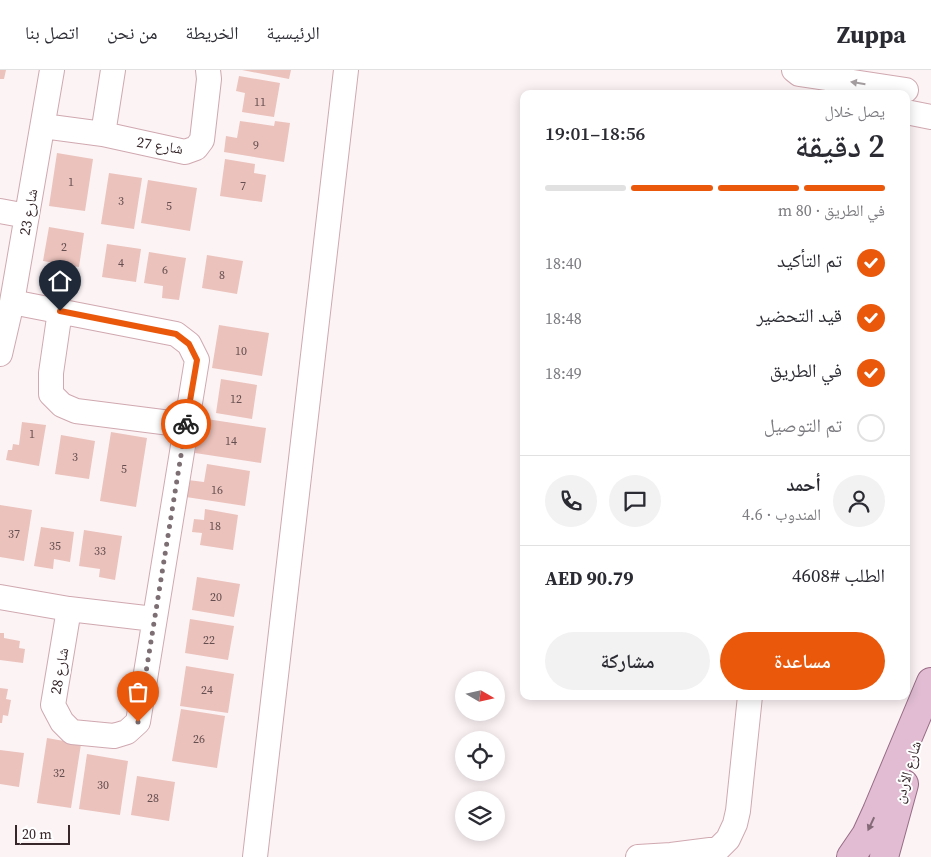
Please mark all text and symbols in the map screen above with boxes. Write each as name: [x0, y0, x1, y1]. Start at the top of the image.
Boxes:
text: Zuppa: [837, 18, 906, 51]
text: اتصل بنا: [25, 20, 79, 45]
text: من نحن: [107, 20, 157, 45]
text: الخريطة: [185, 20, 238, 45]
text: الرئيسية: [266, 20, 320, 45]
one-way arrow: [849, 79, 865, 87]
house number: 11: [254, 94, 266, 110]
text: يصل خلال: [824, 100, 885, 122]
text: 18:56–19:01: [545, 120, 645, 146]
text: 2 دقيقة: [795, 124, 885, 168]
street label: شارع 27: [135, 131, 185, 159]
house number: 9: [253, 137, 259, 153]
house number: 1: [68, 174, 74, 190]
house number: 7: [240, 178, 246, 194]
street label: شارع 23: [14, 187, 42, 237]
house number: 3: [118, 193, 124, 209]
house number: 5: [166, 198, 172, 214]
text: في الطريق · 80 m: [778, 199, 885, 221]
house number: 2: [61, 239, 67, 255]
text: تم التأكيد: [777, 247, 842, 273]
icon: check: [857, 249, 885, 277]
text: 18:40: [545, 252, 582, 274]
house number: 4: [118, 255, 124, 271]
pin: [39, 260, 81, 311]
house number: 6: [162, 262, 168, 278]
icon: home: [46, 267, 74, 295]
house number: 8: [219, 267, 225, 283]
text: قيد التحضير: [756, 302, 842, 328]
icon: check: [857, 304, 885, 332]
text: 18:48: [545, 307, 582, 329]
house number: 10: [235, 343, 247, 359]
text: في الطريق: [770, 357, 842, 383]
icon: check: [857, 359, 885, 387]
text: 18:49: [545, 362, 582, 384]
house number: 12: [230, 391, 242, 407]
courier: [161, 399, 211, 449]
icon: bike: [172, 410, 200, 438]
text: تم التوصيل: [764, 412, 842, 438]
house number: 1: [29, 426, 35, 442]
house number: 14: [225, 433, 237, 449]
house number: 3: [72, 449, 78, 465]
house number: 5: [121, 461, 127, 477]
text: أحمد: [786, 471, 821, 497]
button: phone: [545, 475, 597, 527]
button: chat: [609, 475, 661, 527]
button: person: [833, 475, 885, 527]
house number: 16: [211, 482, 223, 498]
text: المندوب · 4.6: [742, 503, 821, 525]
house number: 18: [209, 518, 221, 534]
house number: 37: [8, 526, 20, 542]
house number: 35: [49, 538, 61, 554]
house number: 33: [94, 543, 106, 559]
text: الطلب #4608: [792, 562, 885, 588]
text: AED 90.79: [545, 565, 633, 591]
house number: 20: [210, 589, 222, 605]
house number: 22: [203, 632, 215, 648]
button: مشاركة: [545, 632, 710, 690]
button: مساعدة: [720, 632, 885, 690]
street label: شارع 28: [45, 646, 73, 696]
pin: [117, 671, 159, 722]
north arrow: [455, 671, 505, 721]
map controls: [455, 671, 505, 841]
icon: bag: [124, 678, 152, 706]
house number: 24: [201, 682, 213, 698]
house number: 26: [193, 731, 205, 747]
button: locate: [455, 731, 505, 781]
street label: شارع الأردن: [888, 738, 926, 806]
house number: 32: [53, 765, 65, 781]
house number: 30: [97, 777, 109, 793]
house number: 28: [147, 790, 159, 806]
button: layers: [455, 791, 505, 841]
one-way arrow: [867, 816, 875, 831]
scale bar: [15, 822, 70, 845]
text: 20 m: [22, 824, 52, 844]

